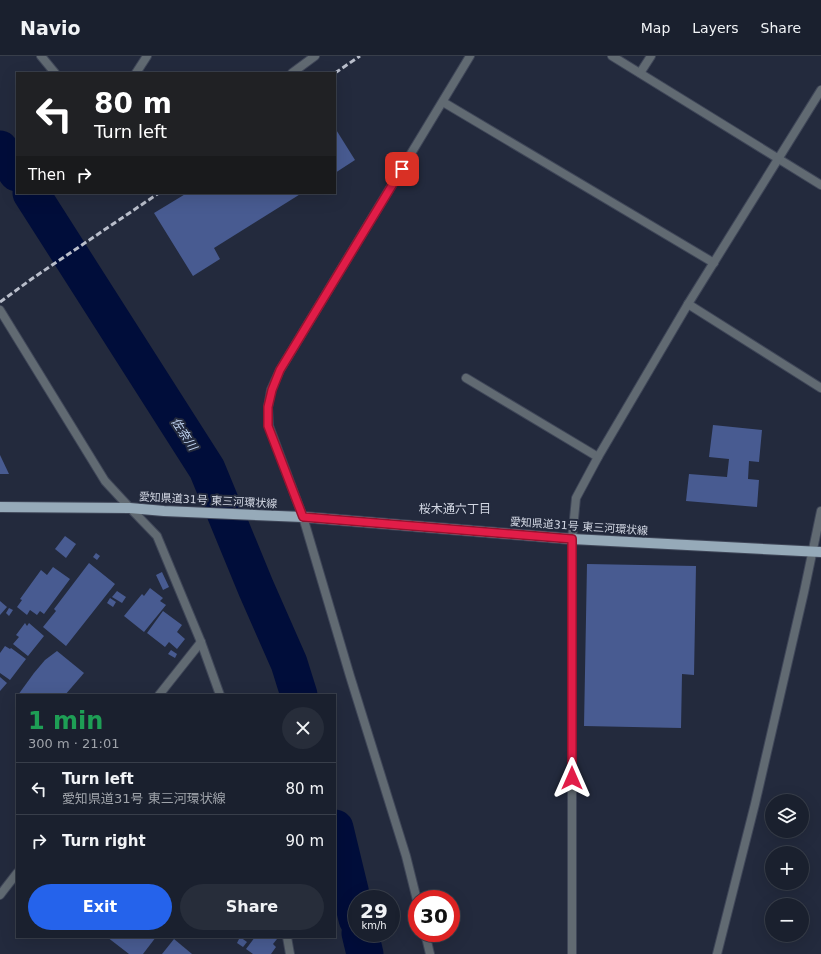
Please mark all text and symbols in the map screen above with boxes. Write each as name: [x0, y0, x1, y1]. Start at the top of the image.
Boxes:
text: Navio: [20, 17, 81, 39]
text: Map: [641, 20, 670, 36]
text: Layers: [692, 20, 739, 36]
text: Share: [761, 20, 801, 36]
text: 80 m: [94, 87, 172, 120]
icon: left: [28, 88, 80, 140]
text: Turn left: [94, 121, 167, 142]
pin: [385, 152, 419, 186]
icon: arrive: [391, 158, 413, 180]
icon: right: [73, 164, 95, 186]
text: Then: [28, 166, 65, 184]
water label: 佐奈川: [168, 415, 201, 455]
street label: 愛知県道31号 東三河環状線: [138, 490, 277, 511]
district label: 桜木通六丁目: [419, 502, 491, 516]
street label: 愛知県道31号 東三河環状線: [509, 515, 648, 538]
text: 1 min: [28, 707, 103, 735]
button: close: [282, 707, 324, 749]
text: 300 m · 21:01: [28, 736, 119, 751]
position arrow: [551, 757, 593, 799]
text: Turn left: [62, 770, 134, 788]
icon: left: [28, 778, 50, 800]
text: 80 m: [286, 780, 324, 798]
text: 愛知県道31号 東三河環状線: [62, 791, 226, 806]
map controls: [765, 794, 809, 942]
button: layers: [765, 794, 809, 838]
icon: right: [28, 830, 50, 852]
text: Turn right: [62, 832, 146, 850]
text: 90 m: [286, 832, 324, 850]
button: +: [765, 846, 809, 890]
button: Exit: [28, 884, 172, 930]
button: Share: [180, 884, 324, 930]
speed limit sign: 30: [408, 890, 460, 942]
button: −: [765, 898, 809, 942]
text: 29: [360, 899, 388, 923]
text: km/h: [361, 920, 387, 931]

